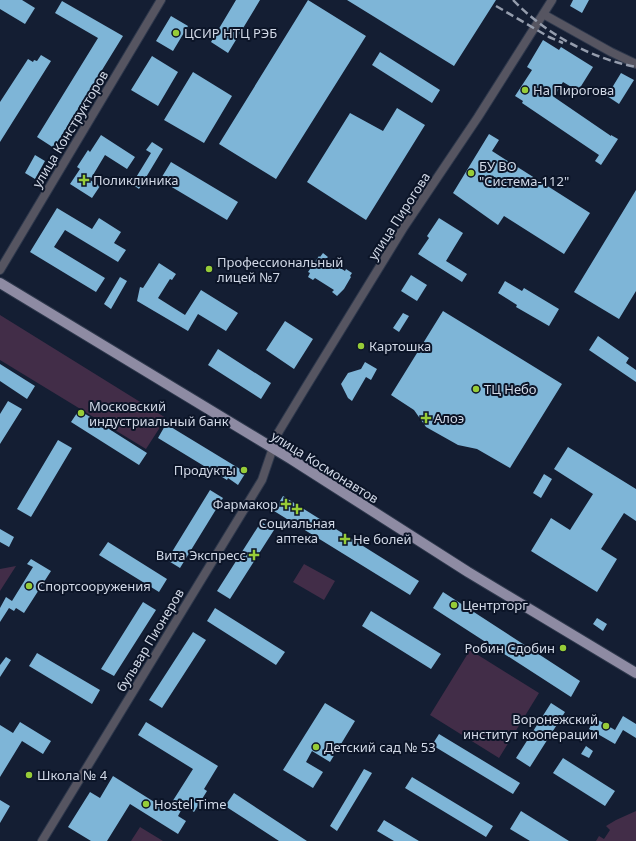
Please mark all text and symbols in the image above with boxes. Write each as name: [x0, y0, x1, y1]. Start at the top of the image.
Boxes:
place label: ЦСИР НТЦ РЭБ: [184, 24, 277, 42]
marker: ЦСИР НТЦ РЭБ: [171, 28, 181, 38]
street label: улица Конструкторов: [28, 67, 112, 191]
place label: На Пирогова: [533, 81, 614, 99]
marker: На Пирогова: [520, 85, 530, 95]
place label: БУ ВО "Система-112": [479, 157, 569, 190]
marker: БУ ВО "Система-112": [466, 168, 476, 178]
street label: улица Пирогова: [364, 169, 434, 263]
place label: Поликлиника: [93, 171, 179, 189]
marker: Поликлиника: [78, 174, 90, 186]
place label: Профессиональный лицей №7: [217, 253, 343, 286]
marker: Профессиональный лицей №7: [204, 264, 214, 274]
place label: Картошка: [369, 337, 431, 355]
marker: Картошка: [356, 341, 366, 351]
place label: ТЦ Небо: [484, 380, 537, 398]
marker: ТЦ Небо: [471, 384, 481, 394]
place label: Московский индустриальный банк: [89, 397, 229, 430]
marker: Московский индустриальный банк: [76, 408, 86, 418]
place label: Алоэ: [434, 409, 464, 427]
marker: Алоэ: [421, 413, 431, 423]
street label: улица Космонавтов: [268, 427, 382, 507]
place label: Продукты: [174, 461, 236, 479]
marker: Продукты: [239, 465, 249, 475]
place label: Фармакор: [213, 495, 278, 513]
marker: Фармакор: [281, 499, 291, 509]
marker: Социальная аптека: [292, 504, 302, 514]
place label: Социальная аптека: [259, 514, 335, 547]
place label: Не болей: [353, 530, 412, 548]
marker: Не болей: [340, 534, 350, 544]
place label: Вита Экспресс: [156, 546, 246, 564]
marker: Вита Экспресс: [249, 550, 259, 560]
place label: Спортсооружения: [37, 577, 151, 595]
marker: Спортсооружения: [24, 581, 34, 591]
street label: бульвар Пионеров: [112, 585, 188, 695]
place label: Центрторг: [462, 596, 528, 614]
marker: Центрторг: [449, 600, 459, 610]
place label: Робин Сдобин: [465, 639, 555, 657]
marker: Робин Сдобин: [558, 643, 568, 653]
place label: Воронежский институт кооперации: [463, 710, 598, 743]
marker: Воронежский институт кооперации: [601, 721, 611, 731]
place label: Детский сад № 53: [324, 738, 436, 756]
marker: Детский сад № 53: [311, 742, 321, 752]
place label: Школа № 4: [37, 766, 108, 784]
marker: Школа № 4: [24, 770, 34, 780]
place label: Hostel Time: [154, 795, 227, 813]
marker: Hostel Time: [141, 799, 151, 809]

